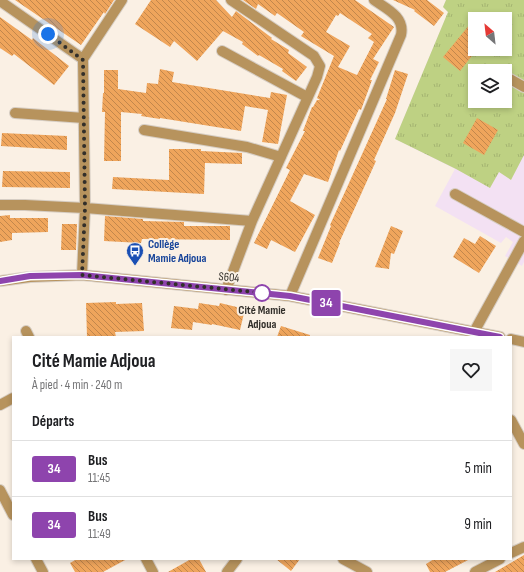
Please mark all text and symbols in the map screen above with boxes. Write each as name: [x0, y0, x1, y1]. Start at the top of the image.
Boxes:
north arrow: [468, 12, 512, 56]
map controls: [468, 12, 512, 108]
your location: [38, 24, 58, 44]
button: layers: [468, 64, 512, 108]
place label: Collège Mamie Adjoua: [148, 237, 207, 266]
bus stop icon: Collège Mamie Adjoua: [125, 241, 145, 266]
street label: S604: [218, 269, 240, 286]
marker: Cité Mamie Adjoua: [253, 284, 271, 302]
line badge: 34: [308, 290, 344, 316]
text: 34: [320, 294, 332, 311]
place label: Cité Mamie Adjoua: [238, 303, 286, 332]
button: heart: [450, 349, 492, 391]
text: Cité Mamie Adjoua: [32, 350, 156, 373]
text: À pied · 4 min · 240 m: [32, 377, 122, 393]
text: Départs: [32, 412, 74, 431]
text: Bus: [88, 451, 107, 470]
text: 5 min: [465, 459, 492, 478]
text: 34: [48, 460, 60, 477]
text: 11:45: [88, 470, 110, 486]
text: Bus: [88, 507, 107, 526]
text: 9 min: [464, 515, 492, 534]
text: 34: [48, 516, 60, 533]
text: 11:49: [88, 526, 111, 542]

